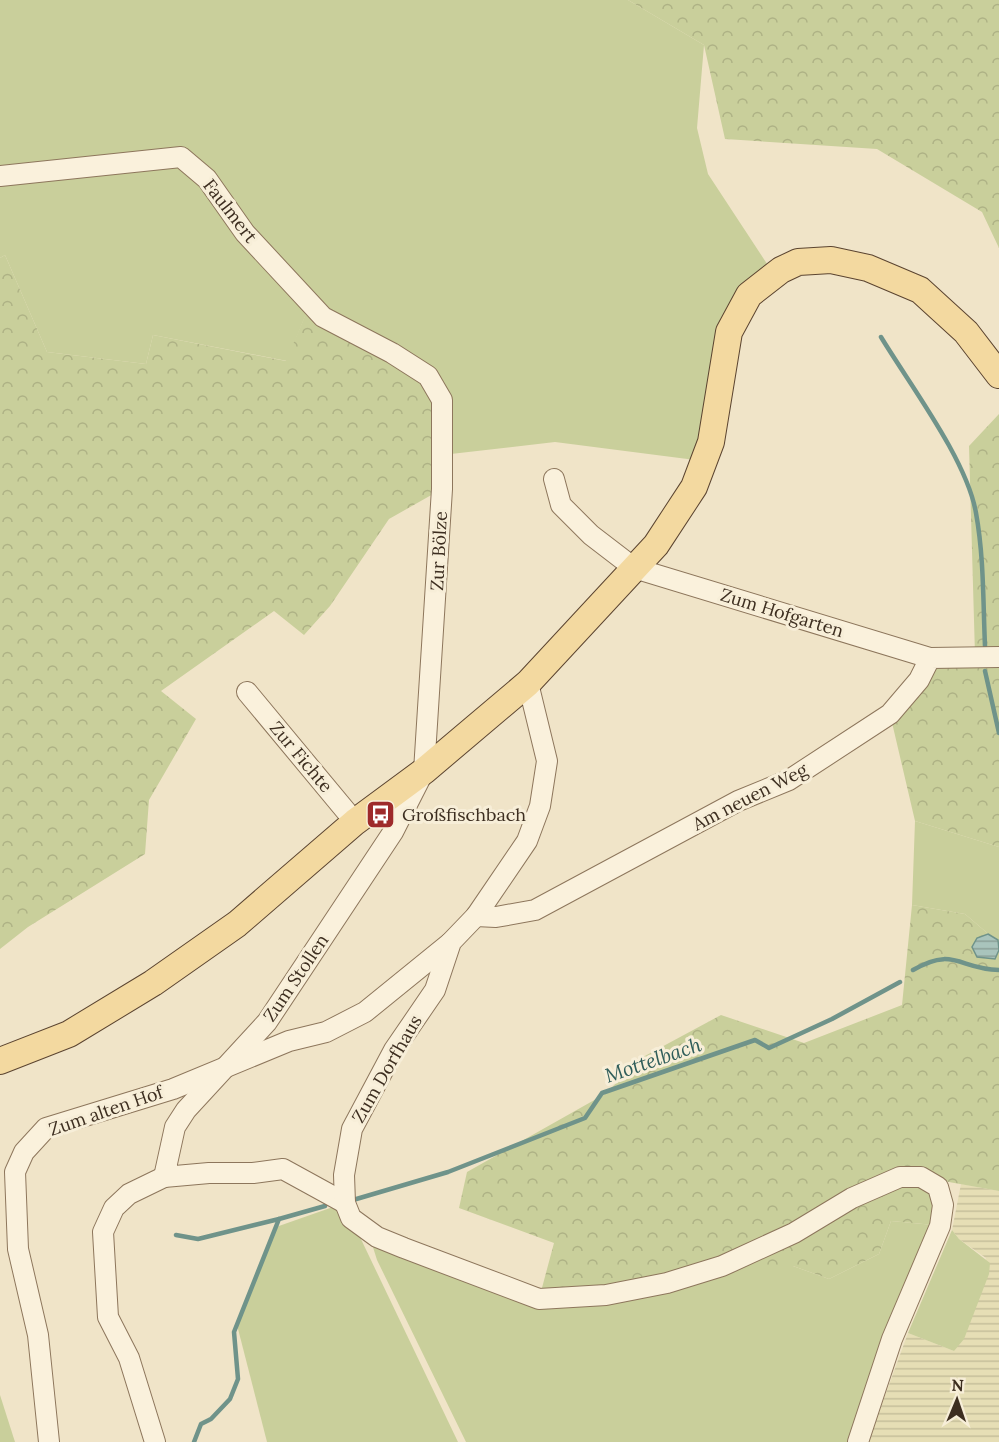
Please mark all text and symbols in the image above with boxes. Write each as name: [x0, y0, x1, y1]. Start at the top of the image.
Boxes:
street label: Faulmert: [198, 174, 262, 247]
street label: Zur Bölze: [425, 510, 452, 591]
street label: Zum Hofgarten: [718, 583, 847, 642]
street label: Zur Fichte: [265, 716, 338, 797]
street label: Am neuen Weg: [688, 757, 812, 836]
bus stop icon: Großfischbach: [365, 799, 397, 831]
place label: Großfischbach: [402, 803, 526, 826]
street label: Zum Stollen: [258, 930, 333, 1026]
street label: Zum Dorfhaus: [346, 1011, 427, 1127]
water label: Mottelbach: [601, 1031, 705, 1088]
street label: Zum alten Hof: [46, 1080, 168, 1141]
north arrow: [927, 1370, 987, 1430]
text: N: [951, 1375, 964, 1395]

